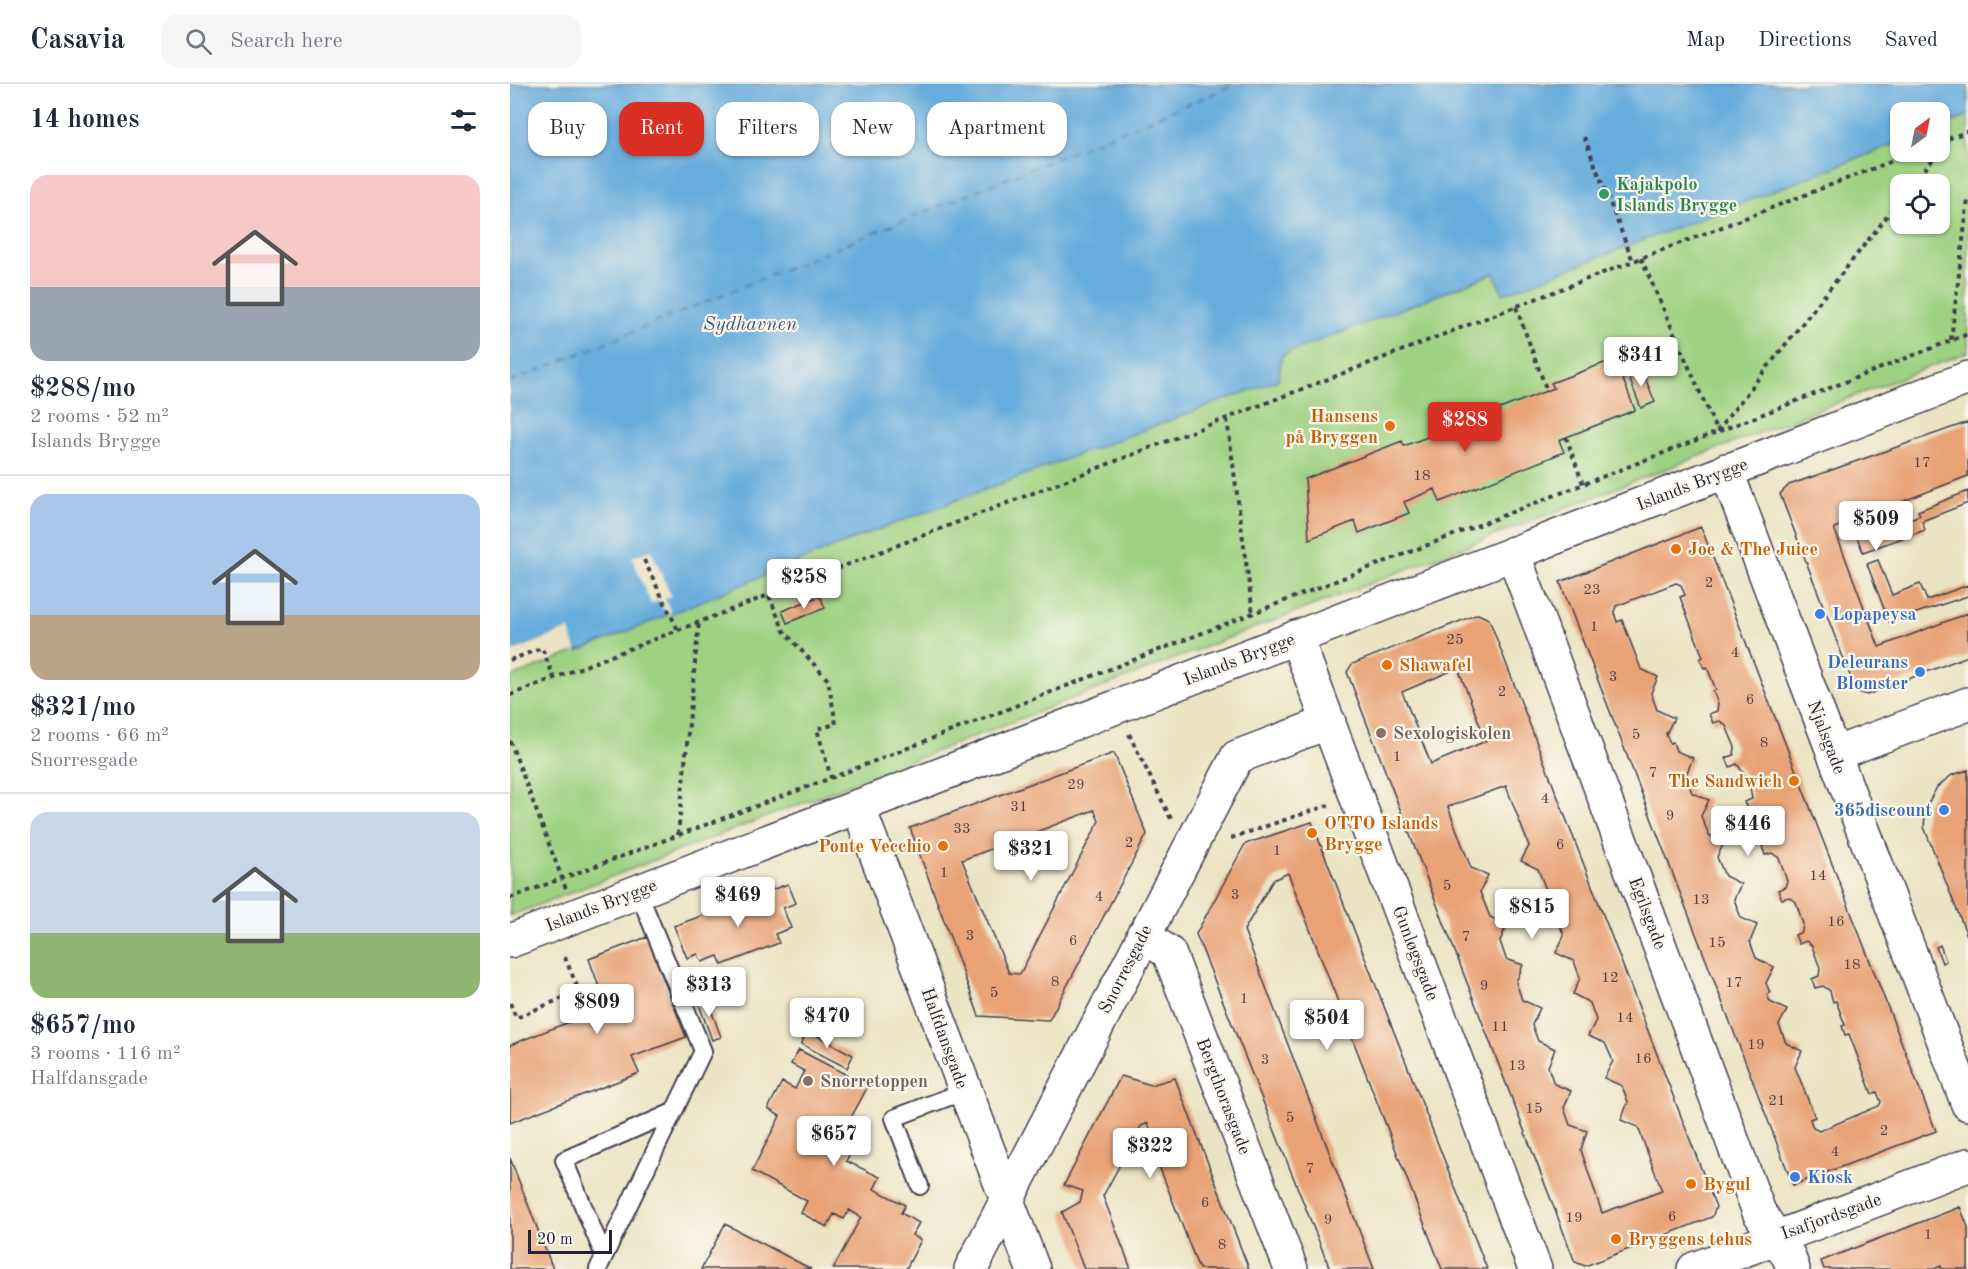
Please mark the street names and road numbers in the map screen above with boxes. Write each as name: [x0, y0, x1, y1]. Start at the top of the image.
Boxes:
street label: Islands Brygge: [1634, 455, 1751, 514]
street label: Islands Brygge: [1181, 630, 1298, 689]
street label: Njalsgade: [1804, 698, 1848, 777]
street label: Egilsgade: [1625, 875, 1669, 952]
street label: Islands Brygge: [543, 876, 660, 935]
street label: Gunløgsgade: [1389, 903, 1441, 1003]
street label: Snorresgade: [1096, 922, 1156, 1017]
street label: Halfdansgade: [917, 985, 971, 1091]
street label: Bergthorasgade: [1193, 1036, 1254, 1157]
street label: Isafjordsgade: [1779, 1190, 1884, 1243]

